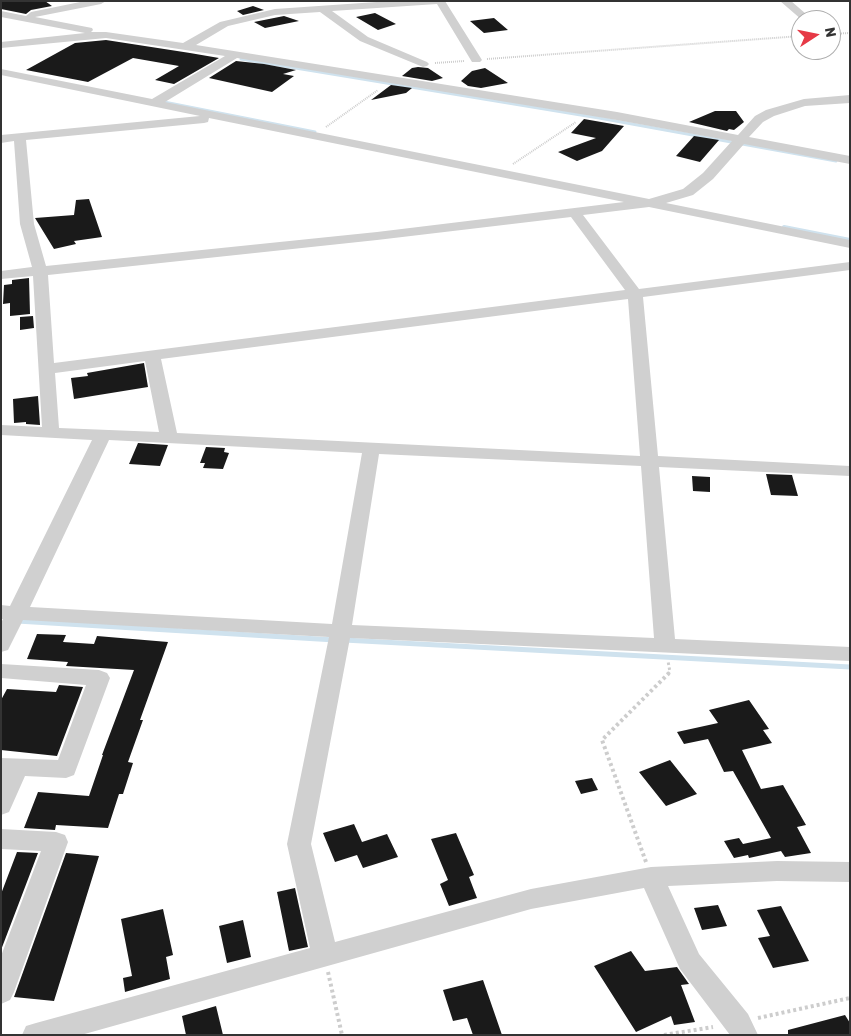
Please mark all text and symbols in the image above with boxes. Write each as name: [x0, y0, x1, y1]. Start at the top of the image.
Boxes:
north arrow: [791, 10, 841, 60]
text: N: [821, 26, 840, 39]

